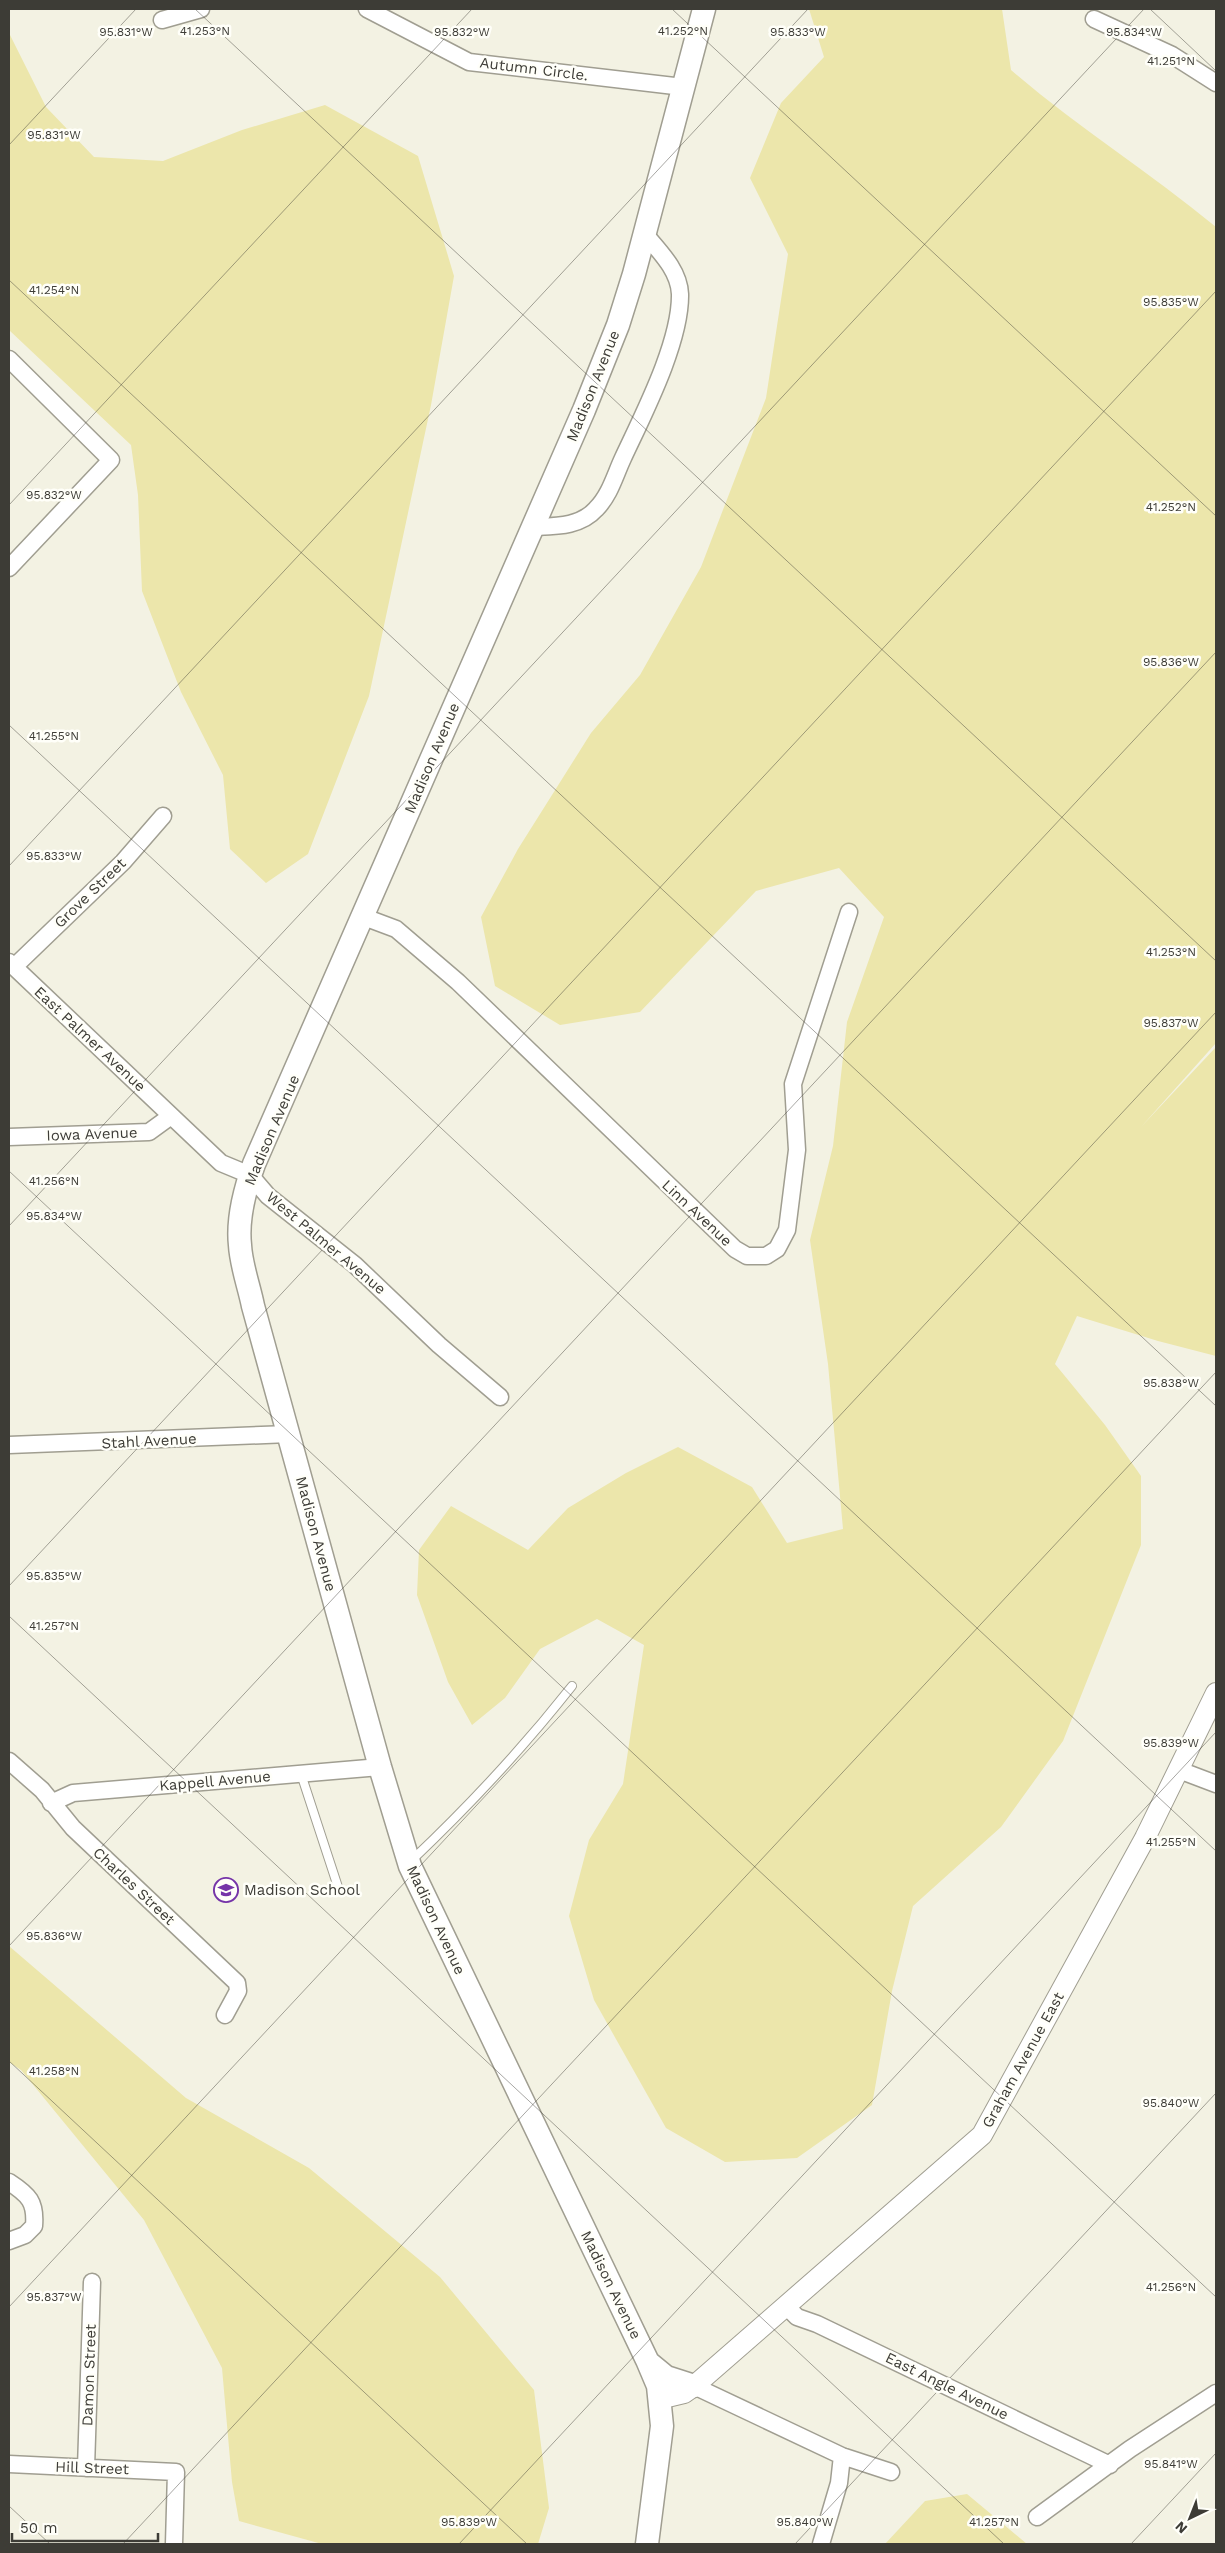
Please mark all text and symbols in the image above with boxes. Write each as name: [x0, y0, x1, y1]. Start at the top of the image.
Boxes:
text: 41.253°N: [180, 24, 230, 38]
text: 41.252°N: [658, 24, 708, 38]
text: 95.831°W: [99, 25, 153, 39]
text: 95.832°W: [434, 25, 490, 39]
text: 95.833°W: [770, 25, 826, 39]
text: 95.834°W: [1106, 25, 1163, 39]
street label: Autumn Circle.: [479, 53, 589, 85]
text: 41.251°N: [1147, 54, 1195, 68]
text: 95.831°W: [27, 128, 81, 142]
text: 41.254°N: [29, 283, 79, 297]
text: 95.835°W: [1143, 295, 1199, 309]
street label: Madison Avenue: [562, 328, 624, 444]
text: 95.832°W: [26, 488, 82, 502]
text: 41.252°N: [1146, 500, 1196, 514]
text: 95.836°W: [1143, 655, 1200, 669]
street label: Madison Avenue: [401, 700, 463, 816]
text: 41.255°N: [29, 729, 79, 743]
text: 95.833°W: [26, 849, 82, 863]
street label: Grove Street: [50, 854, 130, 932]
text: 41.253°N: [1146, 945, 1196, 959]
street label: East Palmer Avenue: [31, 983, 149, 1095]
text: 95.837°W: [1143, 1016, 1199, 1030]
street label: Madison Avenue: [241, 1072, 303, 1188]
street label: Iowa Avenue: [46, 1123, 138, 1145]
text: 41.256°N: [29, 1174, 79, 1188]
street label: Linn Avenue: [658, 1176, 736, 1250]
street label: West Palmer Avenue: [263, 1188, 389, 1298]
text: 95.834°W: [26, 1209, 83, 1223]
text: 95.838°W: [1143, 1376, 1200, 1390]
street label: Stahl Avenue: [101, 1430, 197, 1452]
street label: Madison Avenue: [292, 1474, 340, 1594]
text: 95.835°W: [26, 1569, 82, 1583]
text: 41.257°N: [29, 1619, 79, 1633]
text: 95.839°W: [1143, 1736, 1200, 1750]
street label: Kappell Avenue: [159, 1767, 271, 1795]
text: 41.255°N: [1146, 1835, 1196, 1849]
street label: Charles Street: [89, 1843, 179, 1929]
street label: Madison Avenue: [403, 1863, 469, 1977]
school or university icon: Madison School: [213, 1877, 239, 1903]
place label: Madison School: [244, 1881, 360, 1899]
text: 95.836°W: [26, 1929, 83, 1943]
street label: Graham Avenue East: [978, 1988, 1068, 2131]
text: 41.258°N: [29, 2064, 79, 2078]
text: 95.840°W: [1143, 2096, 1200, 2110]
street label: Madison Avenue: [577, 2228, 645, 2342]
text: 41.256°N: [1146, 2280, 1196, 2294]
text: 95.837°W: [26, 2290, 82, 2304]
street label: Damon Street: [78, 2323, 100, 2426]
street label: East Angle Avenue: [882, 2348, 1012, 2424]
text: 95.841°W: [1144, 2457, 1198, 2471]
street label: Hill Street: [55, 2458, 130, 2478]
north arrow: [1165, 2493, 1215, 2543]
scale bar: [12, 2510, 159, 2542]
text: 95.839°W: [441, 2515, 498, 2529]
text: 95.840°W: [777, 2515, 834, 2529]
text: 41.257°N: [969, 2515, 1019, 2529]
text: N: [1172, 2518, 1190, 2537]
text: 50 m: [20, 2519, 57, 2537]

